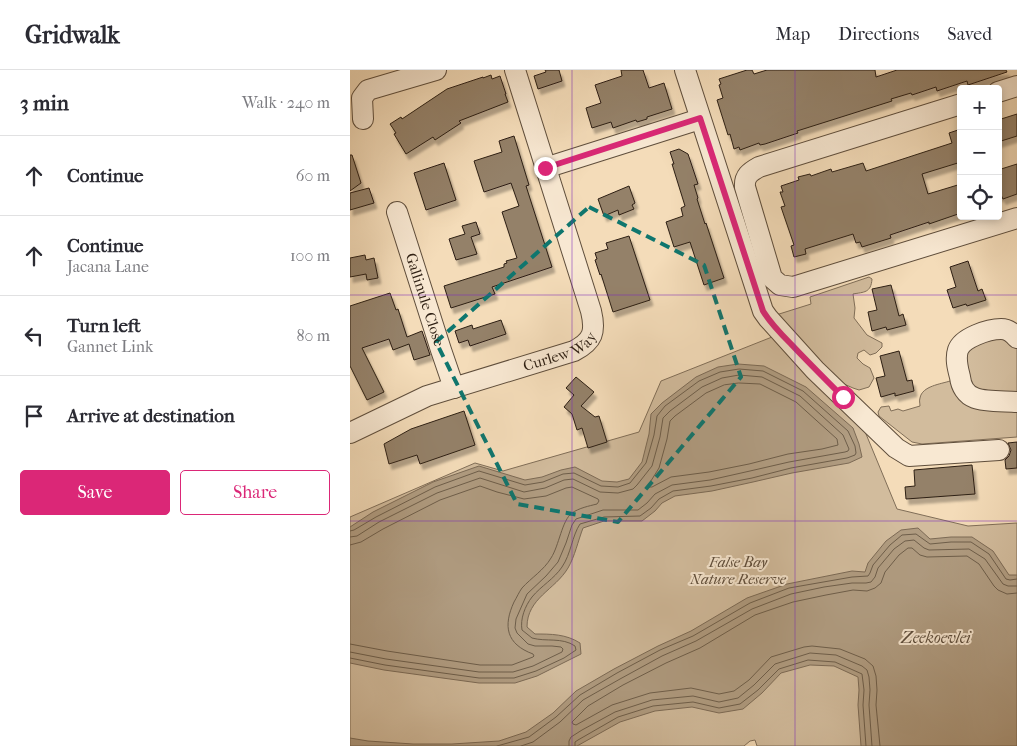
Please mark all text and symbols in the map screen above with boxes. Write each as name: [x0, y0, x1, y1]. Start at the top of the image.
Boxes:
text: Gridwalk: [25, 21, 120, 49]
text: Map: [776, 24, 810, 45]
text: Directions: [838, 24, 919, 45]
text: Saved: [947, 24, 992, 45]
map controls: [957, 85, 1002, 220]
button: +: [957, 85, 1002, 130]
text: 3 min: [20, 91, 69, 115]
text: Walk · 240 m: [242, 93, 330, 112]
button: −: [957, 130, 1002, 175]
route end: [534, 157, 557, 180]
icon: ahead: [20, 162, 48, 190]
text: Continue: [67, 165, 143, 187]
text: 60 m: [296, 166, 330, 185]
button: locate: [957, 175, 1002, 220]
text: Continue: [67, 235, 143, 257]
icon: ahead: [20, 242, 48, 270]
text: 100 m: [290, 246, 330, 265]
street label: Gallinule Close: [402, 251, 448, 349]
text: Jacana Lane: [67, 257, 149, 276]
text: Turn left: [67, 315, 141, 337]
icon: left: [20, 322, 48, 350]
text: 80 m: [296, 326, 330, 345]
street label: Curlew Way: [521, 328, 601, 375]
text: Gannet Link: [67, 337, 153, 356]
route start: [832, 386, 855, 409]
icon: arrive: [20, 402, 48, 430]
text: Arrive at destination: [67, 405, 235, 427]
button: Save: [20, 470, 170, 515]
button: Share: [180, 470, 330, 515]
park label: False Bay Nature Reserve: [689, 553, 787, 588]
water label: Zeekoevlei: [900, 628, 972, 647]

